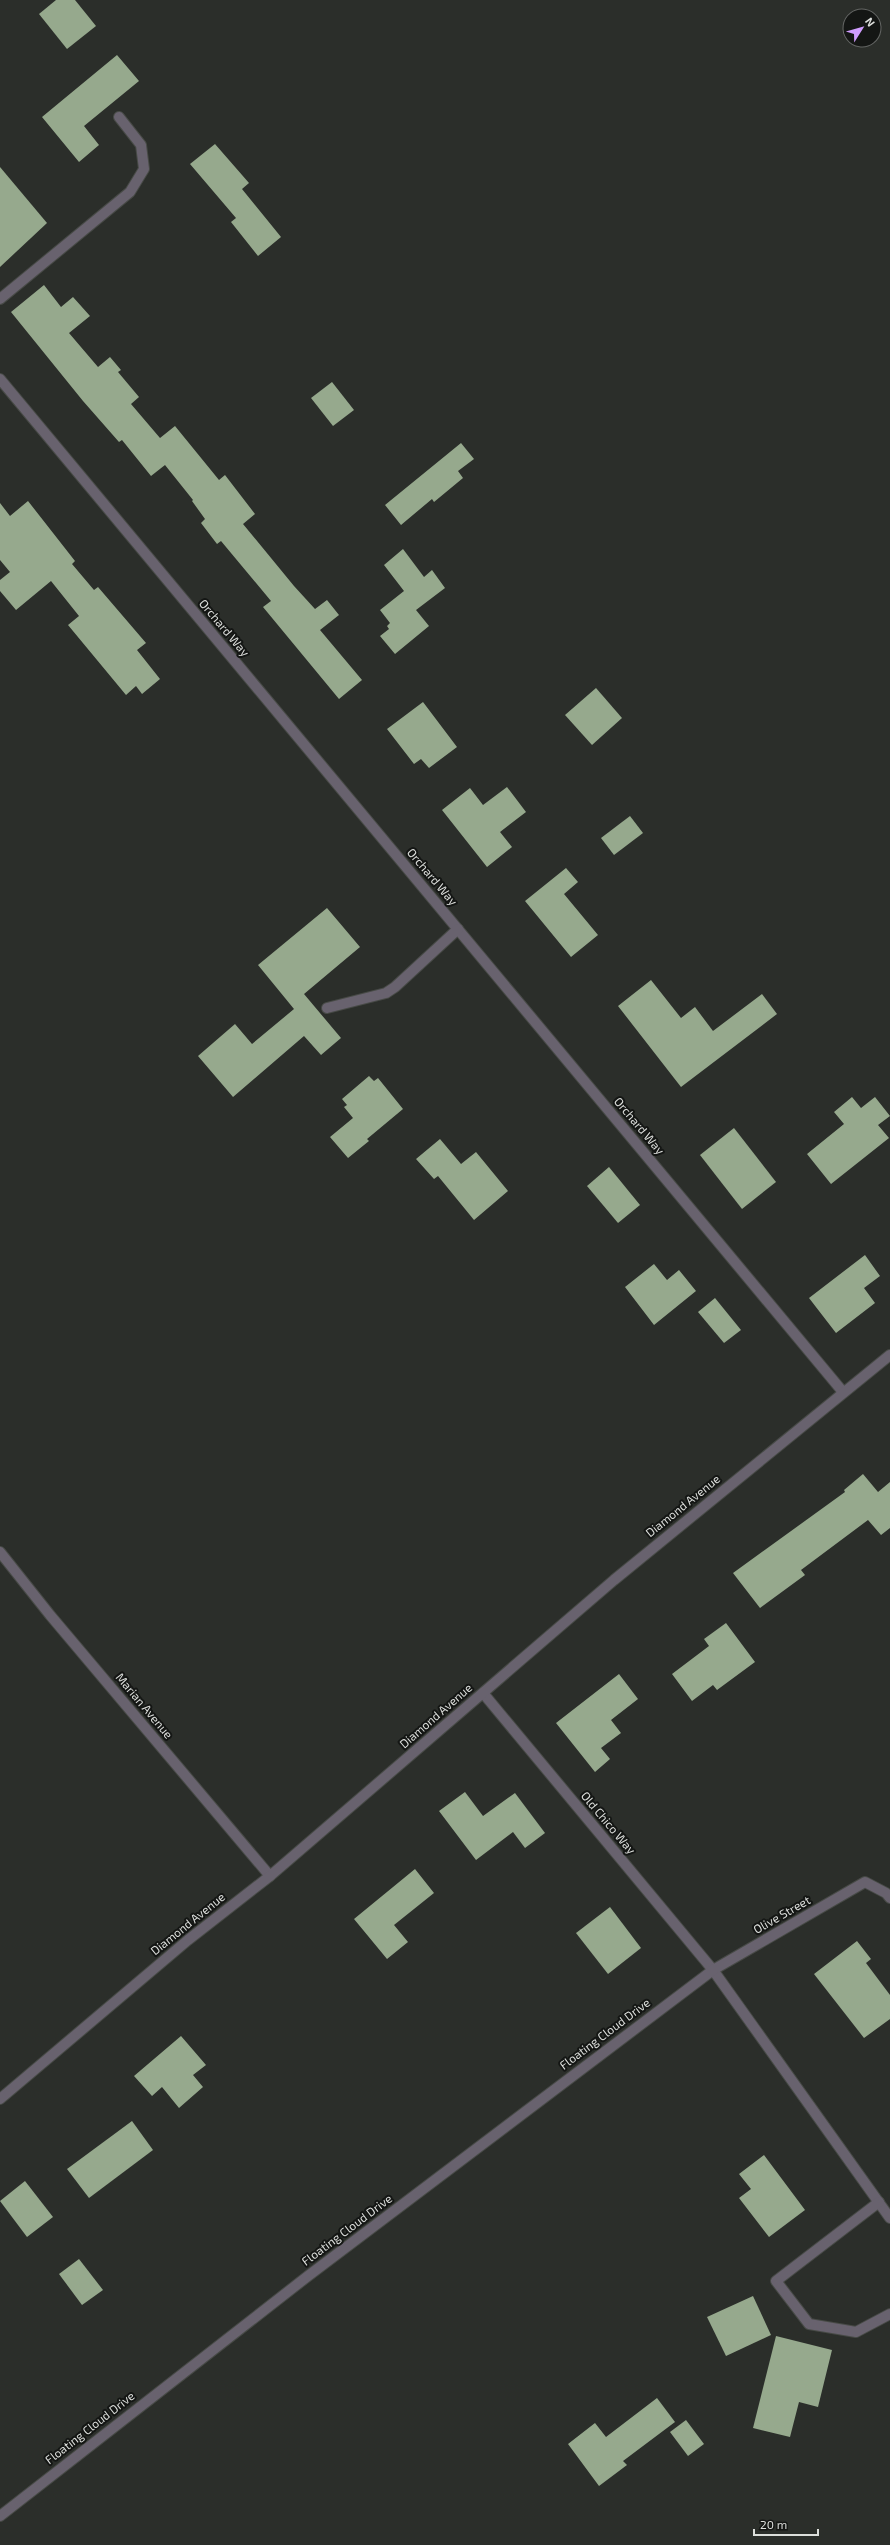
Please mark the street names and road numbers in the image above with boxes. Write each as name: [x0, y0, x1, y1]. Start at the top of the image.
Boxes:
street label: Orchard Way: [197, 596, 253, 659]
street label: Orchard Way: [405, 845, 461, 908]
street label: Orchard Way: [612, 1094, 668, 1157]
street label: Diamond Avenue: [642, 1471, 722, 1539]
street label: Marian Avenue: [113, 1670, 176, 1741]
street label: Diamond Avenue: [396, 1680, 474, 1750]
street label: Old Chico Way: [579, 1788, 639, 1857]
street label: Diamond Avenue: [147, 1889, 227, 1957]
street label: Olive Street: [751, 1892, 813, 1936]
street label: Floating Cloud Drive: [556, 1995, 652, 2072]
street label: Floating Cloud Drive: [298, 2191, 394, 2268]
street label: Floating Cloud Drive: [42, 2388, 137, 2466]

